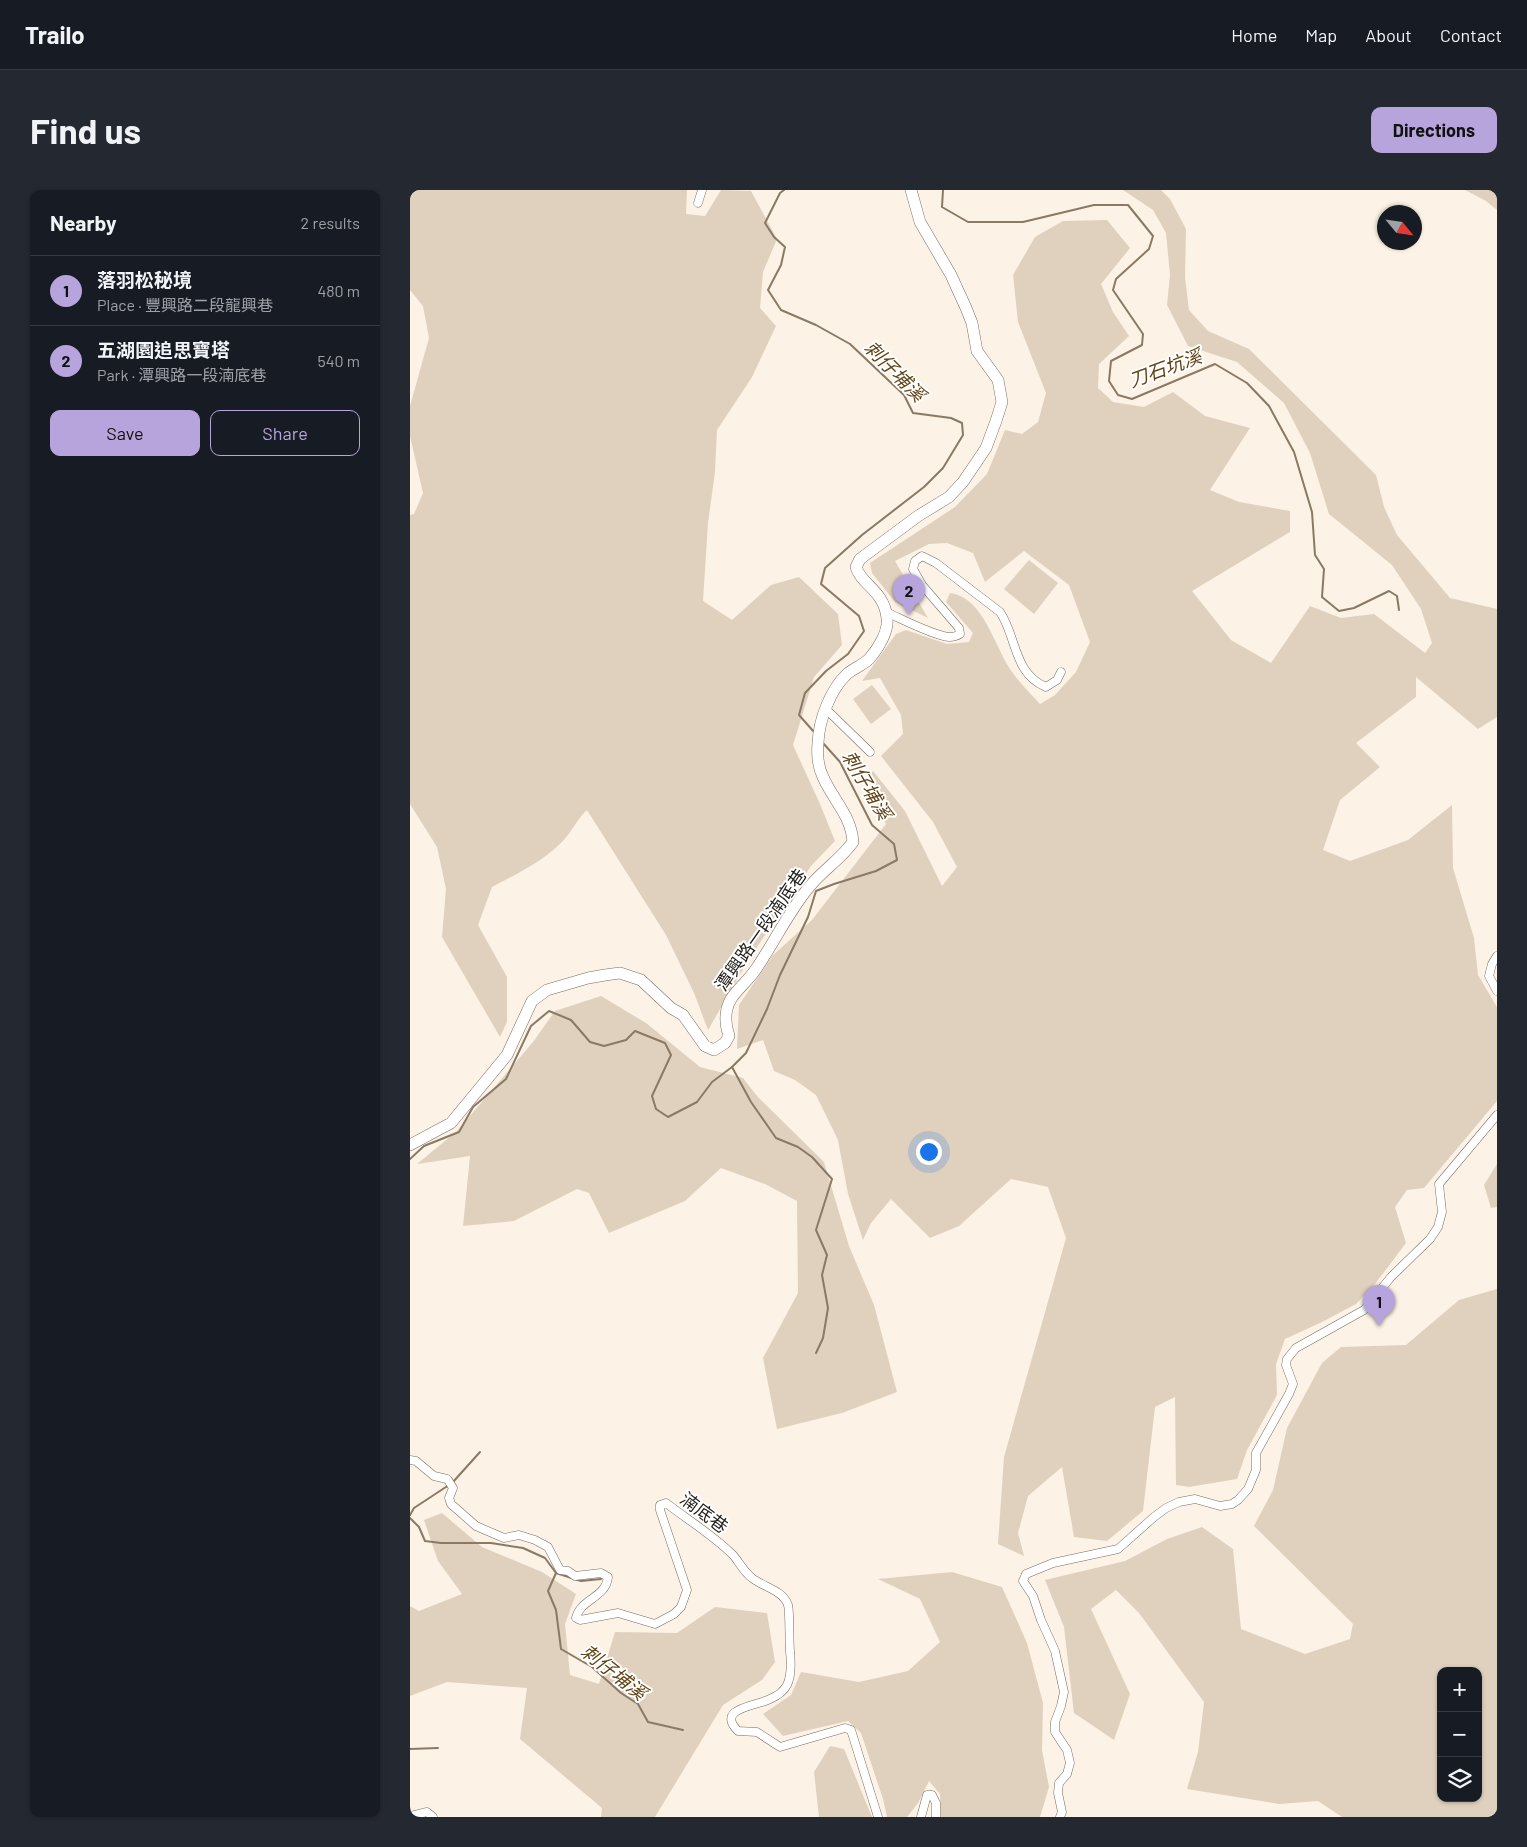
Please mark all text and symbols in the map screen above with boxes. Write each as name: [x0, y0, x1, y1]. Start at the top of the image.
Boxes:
text: Trailo: [25, 20, 85, 49]
text: Home: [1231, 24, 1277, 46]
text: Map: [1305, 24, 1337, 46]
text: About: [1365, 24, 1412, 46]
text: Contact: [1440, 24, 1502, 46]
button: Directions: [1371, 107, 1497, 153]
text: Find us: [30, 109, 141, 151]
north arrow: [1377, 205, 1422, 250]
text: Nearby: [50, 210, 116, 235]
text: 2 results: [301, 213, 360, 232]
text: 落羽松秘境: [97, 268, 192, 291]
text: 1: [63, 281, 69, 300]
text: 480 m: [317, 281, 360, 300]
text: Place · 豐興路二段龍興巷: [97, 295, 273, 314]
water label: 刺仔埔溪: [860, 336, 932, 408]
text: 五湖園追思寶塔: [97, 338, 230, 361]
water label: 刀石坑溪: [1125, 343, 1207, 391]
text: 2: [62, 351, 70, 370]
text: 540 m: [317, 351, 360, 370]
text: Park · 潭興路一段湳底巷: [97, 365, 266, 384]
button: Save: [50, 410, 200, 456]
button: Share: [210, 410, 360, 456]
pin: 2: [893, 574, 925, 615]
water label: 刺仔埔溪: [838, 746, 898, 826]
street label: 潭興路一段湳底巷: [710, 864, 810, 995]
your location: [916, 1139, 942, 1165]
pin: 1: [1363, 1285, 1395, 1326]
street label: 湳底巷: [676, 1487, 733, 1537]
water label: 刺仔埔溪: [577, 1639, 654, 1706]
map controls: [1437, 1667, 1482, 1802]
button: +: [1437, 1667, 1482, 1712]
button: −: [1437, 1712, 1482, 1757]
button: layers: [1437, 1757, 1482, 1802]

